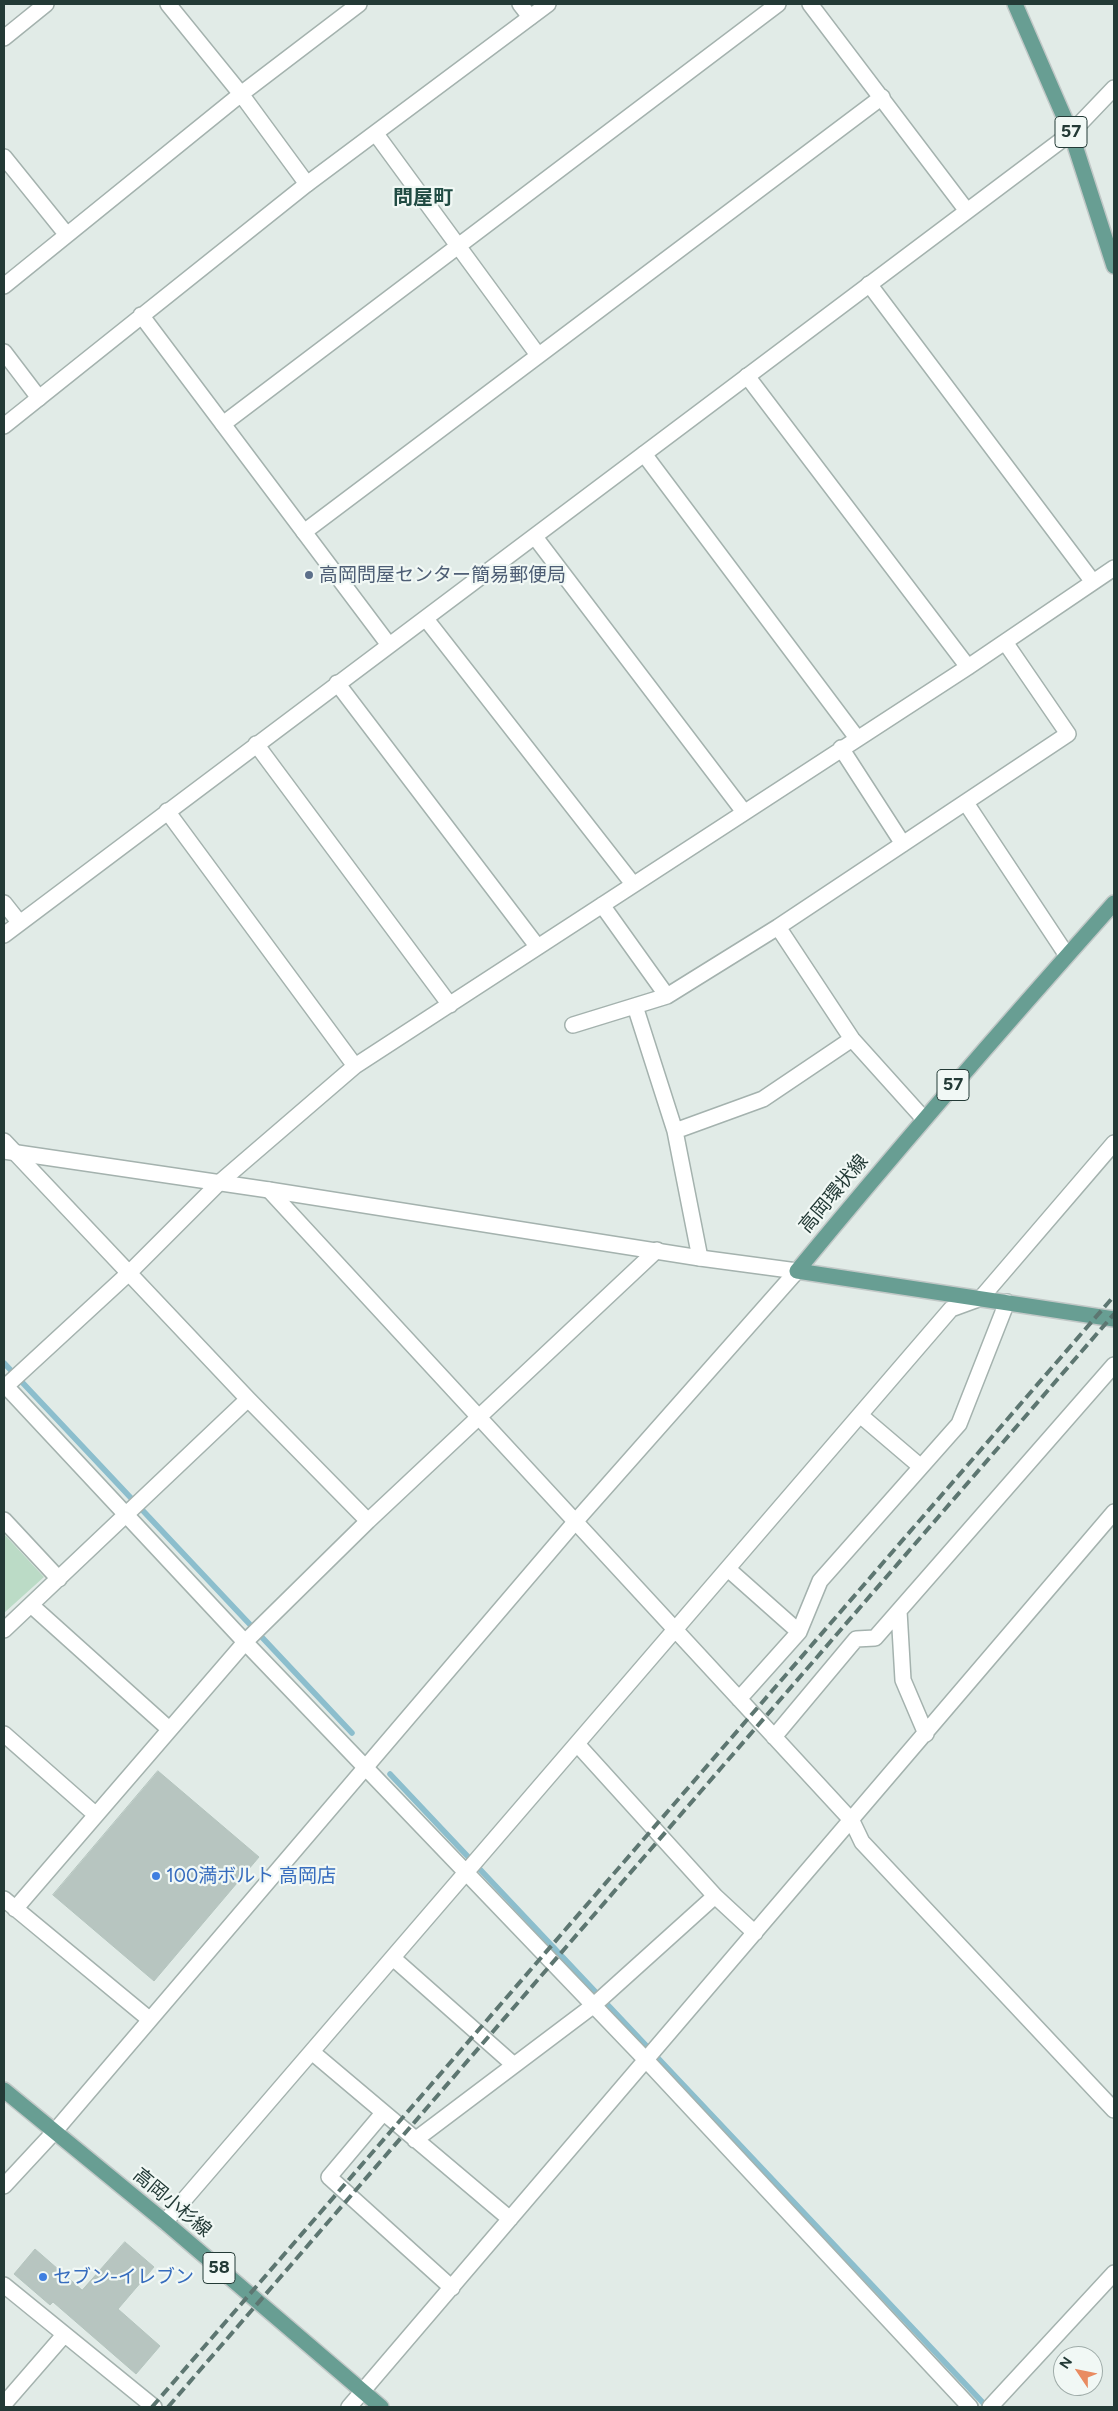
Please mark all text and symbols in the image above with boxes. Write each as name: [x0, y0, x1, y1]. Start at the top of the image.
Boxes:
road number: 57: [1055, 116, 1087, 148]
district label: 問屋町: [393, 186, 453, 210]
place label: 高岡問屋センター簡易郵便局: [319, 564, 566, 586]
marker: 高岡問屋センター簡易郵便局: [303, 569, 315, 581]
road number: 57: [937, 1070, 969, 1100]
street label: 高岡環状線: [795, 1150, 873, 1238]
place label: 100満ボルト 高岡店: [166, 1865, 336, 1887]
marker: 100満ボルト 高岡店: [150, 1870, 162, 1882]
street label: 高岡小杉線: [128, 2164, 216, 2242]
road number: 58: [203, 2252, 235, 2284]
place label: セブン-イレブン: [53, 2266, 194, 2288]
marker: セブン-イレブン: [37, 2271, 49, 2283]
north arrow: [1053, 2346, 1103, 2396]
text: N: [1056, 2354, 1076, 2372]

